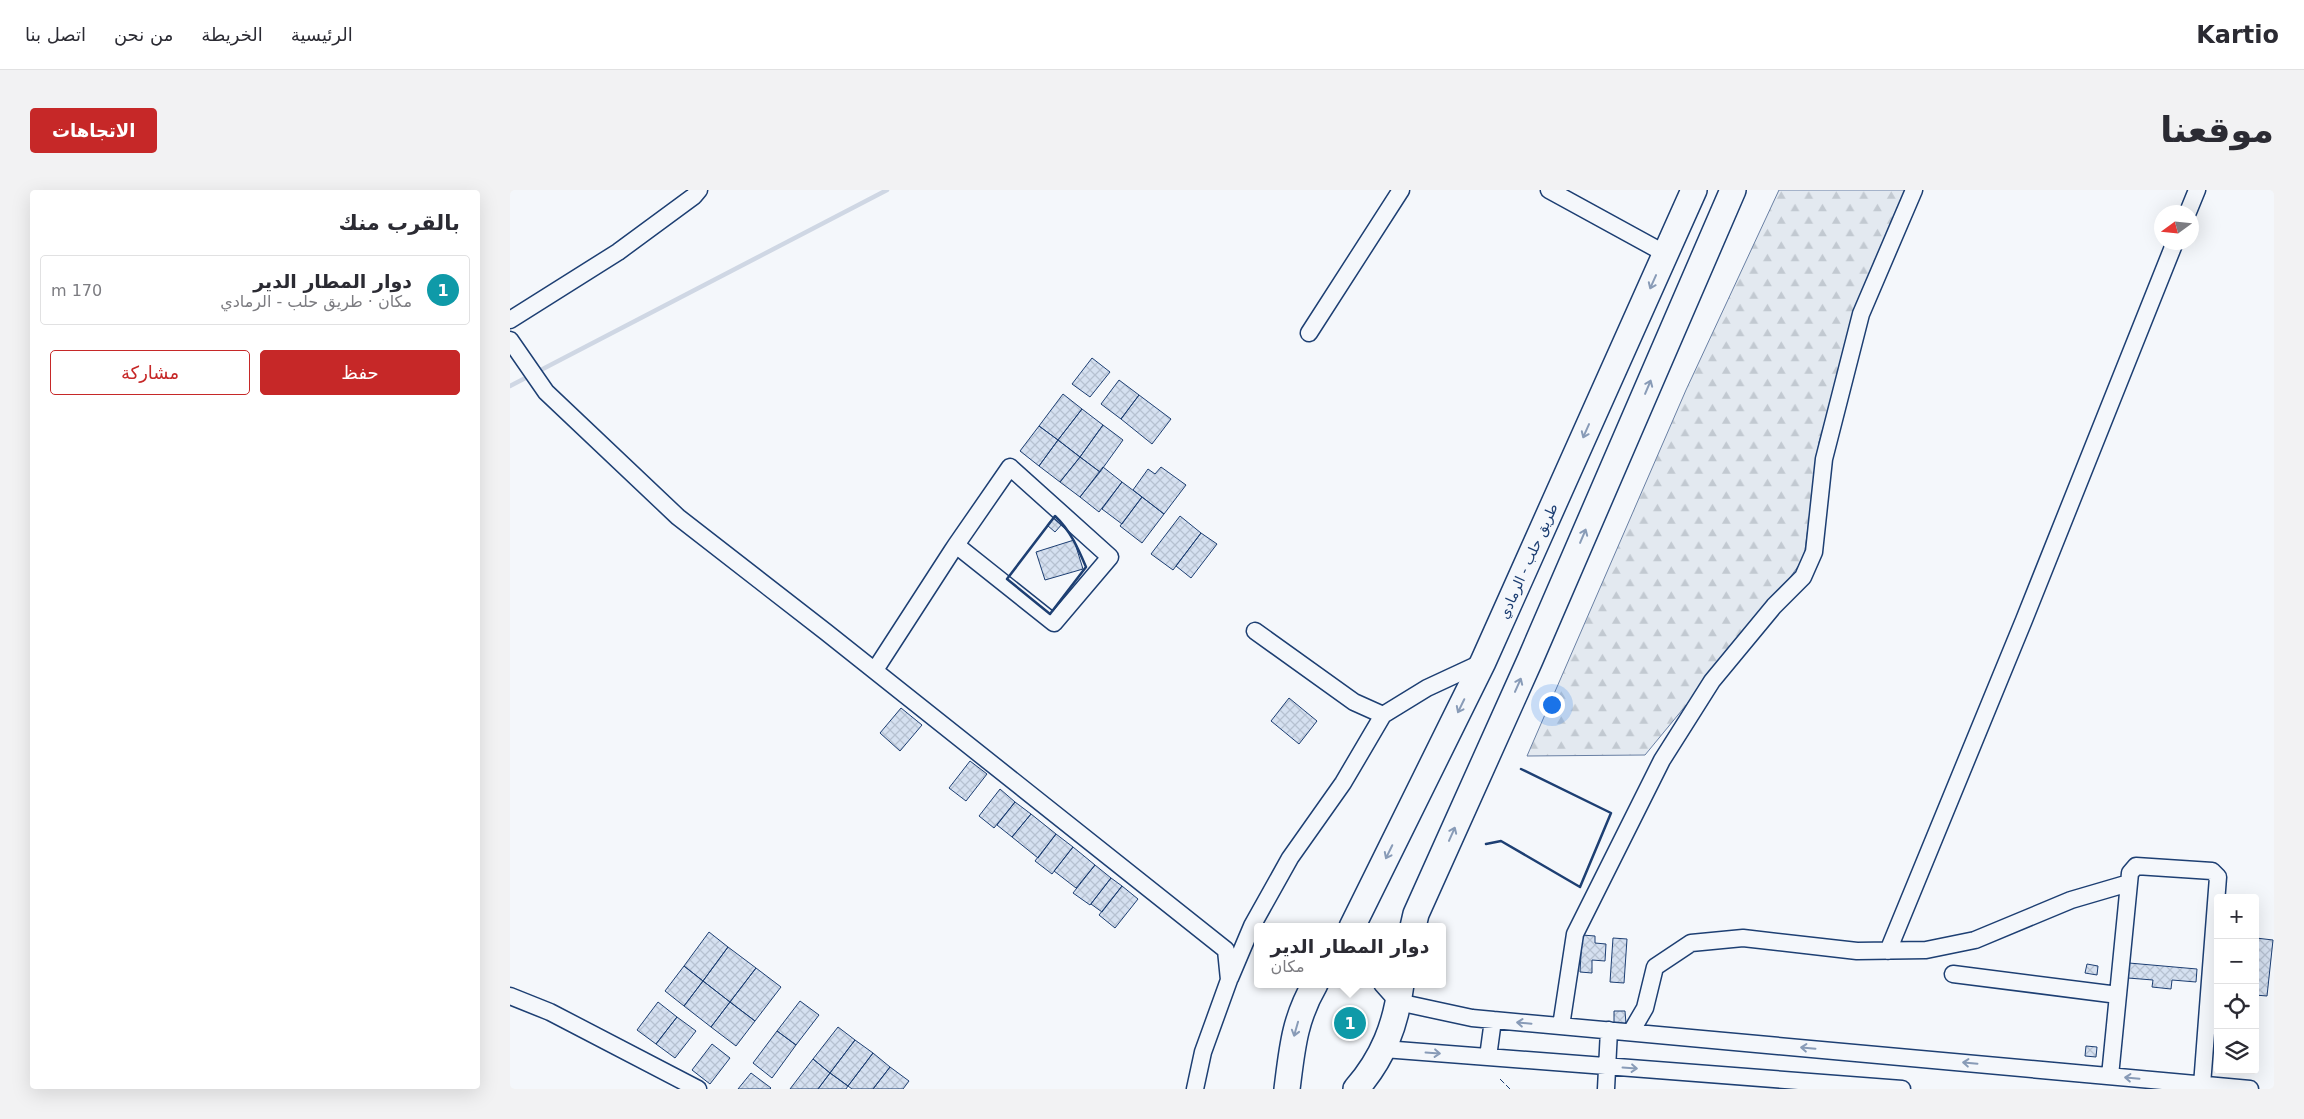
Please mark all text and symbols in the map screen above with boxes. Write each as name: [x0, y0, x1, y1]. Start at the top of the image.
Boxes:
text: Kartio: [2196, 21, 2279, 49]
text: اتصل بنا: [25, 24, 86, 45]
text: من نحن: [114, 24, 173, 45]
text: الخريطة: [201, 24, 263, 45]
text: الرئيسية: [291, 24, 353, 45]
button: الاتجاهات: [30, 108, 157, 153]
text: موقعنا: [2160, 110, 2274, 150]
north arrow: [2154, 205, 2199, 250]
text: بالقرب منك: [339, 211, 460, 235]
text: دوار المطار الدير: [253, 270, 412, 292]
one-way arrow: [1648, 274, 1657, 289]
text: 170 m: [51, 281, 102, 300]
text: 1: [437, 281, 449, 300]
text: مكان · طريق حلب - الرمادي: [220, 292, 412, 311]
button: مشاركة: [50, 350, 250, 395]
button: حفظ: [260, 350, 460, 395]
one-way arrow: [1643, 380, 1653, 395]
one-way arrow: [1581, 423, 1591, 438]
street label: طريق حلب - الرمادي: [1495, 501, 1562, 622]
one-way arrow: [1579, 529, 1589, 544]
one-way arrow: [1514, 678, 1524, 693]
your location: [1539, 692, 1565, 718]
one-way arrow: [1456, 698, 1465, 713]
one-way arrow: [1448, 827, 1458, 842]
one-way arrow: [1384, 844, 1394, 859]
map controls: [2214, 894, 2259, 1074]
button: +: [2214, 894, 2259, 939]
popup: [1254, 923, 1446, 988]
text: دوار المطار الدير: [1271, 935, 1429, 957]
button: −: [2214, 939, 2259, 984]
text: مكان: [1271, 957, 1305, 976]
button: locate: [2214, 984, 2259, 1029]
pin: 1: [1334, 1004, 1366, 1042]
one-way arrow: [1517, 1018, 1533, 1027]
one-way arrow: [1291, 1020, 1300, 1036]
button: layers: [2214, 1029, 2259, 1074]
one-way arrow: [1800, 1044, 1816, 1053]
one-way arrow: [1425, 1048, 1441, 1057]
one-way arrow: [1962, 1058, 1978, 1068]
one-way arrow: [1622, 1063, 1638, 1073]
one-way arrow: [2124, 1073, 2140, 1083]

